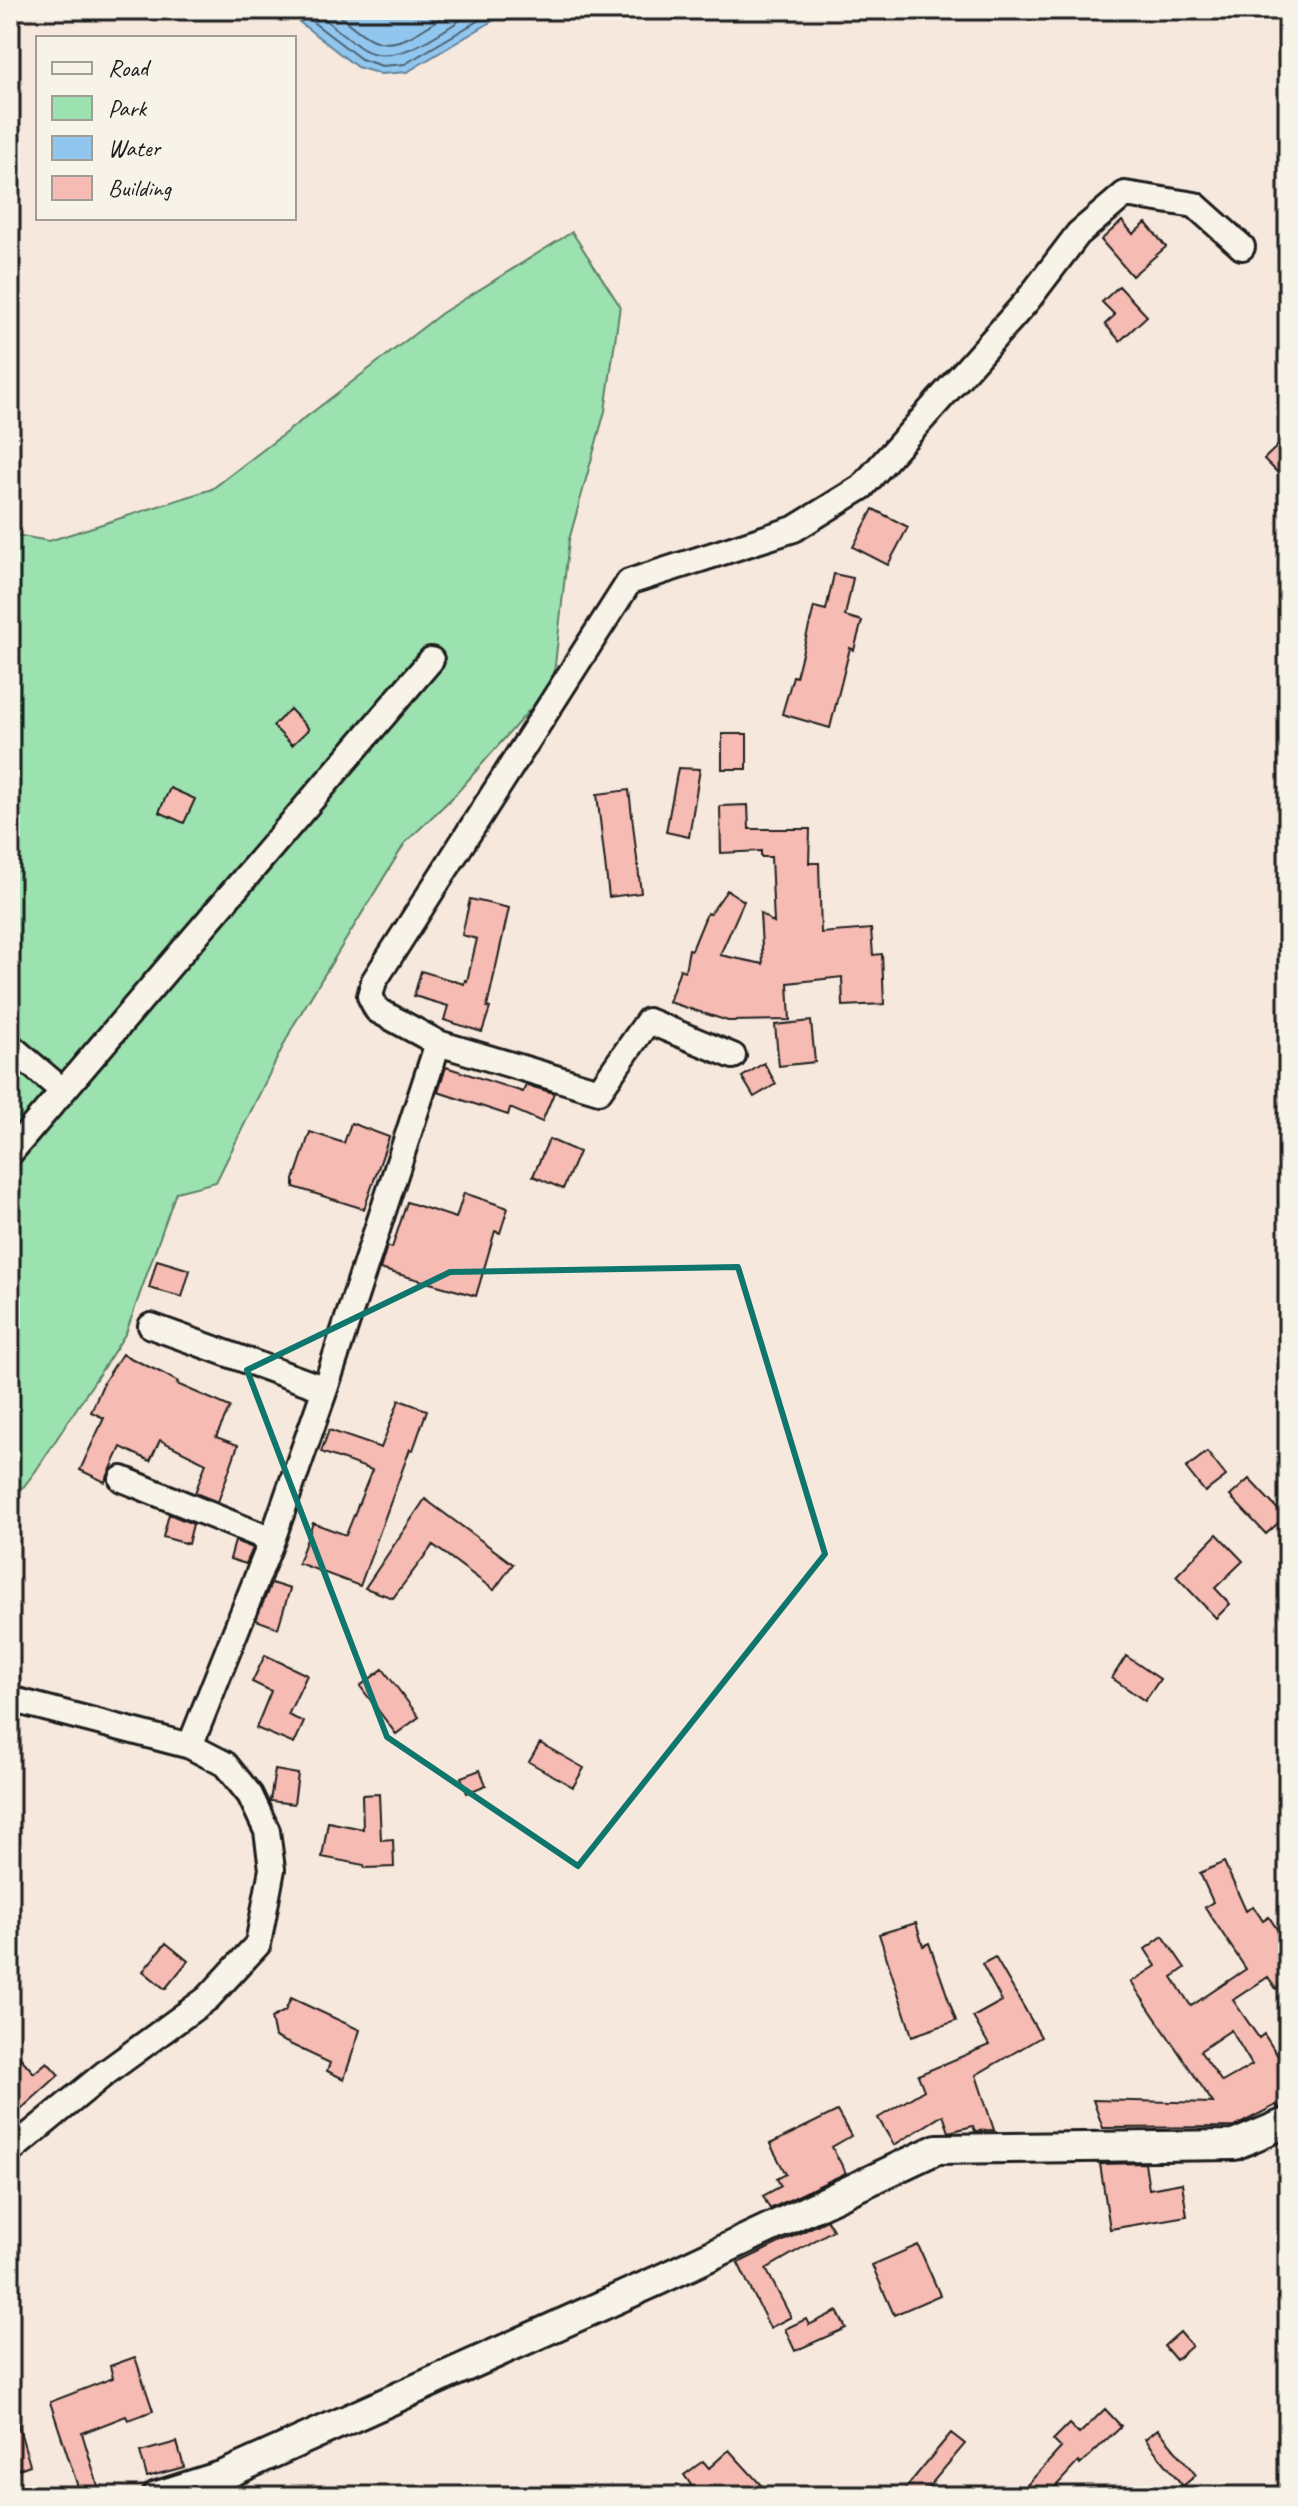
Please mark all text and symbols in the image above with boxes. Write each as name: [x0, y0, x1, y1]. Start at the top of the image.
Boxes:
legend: [36, 36, 296, 220]
text: Road: [108, 53, 152, 83]
text: Park: [108, 93, 148, 123]
text: Water: [108, 133, 163, 163]
text: Building: [108, 173, 173, 203]

